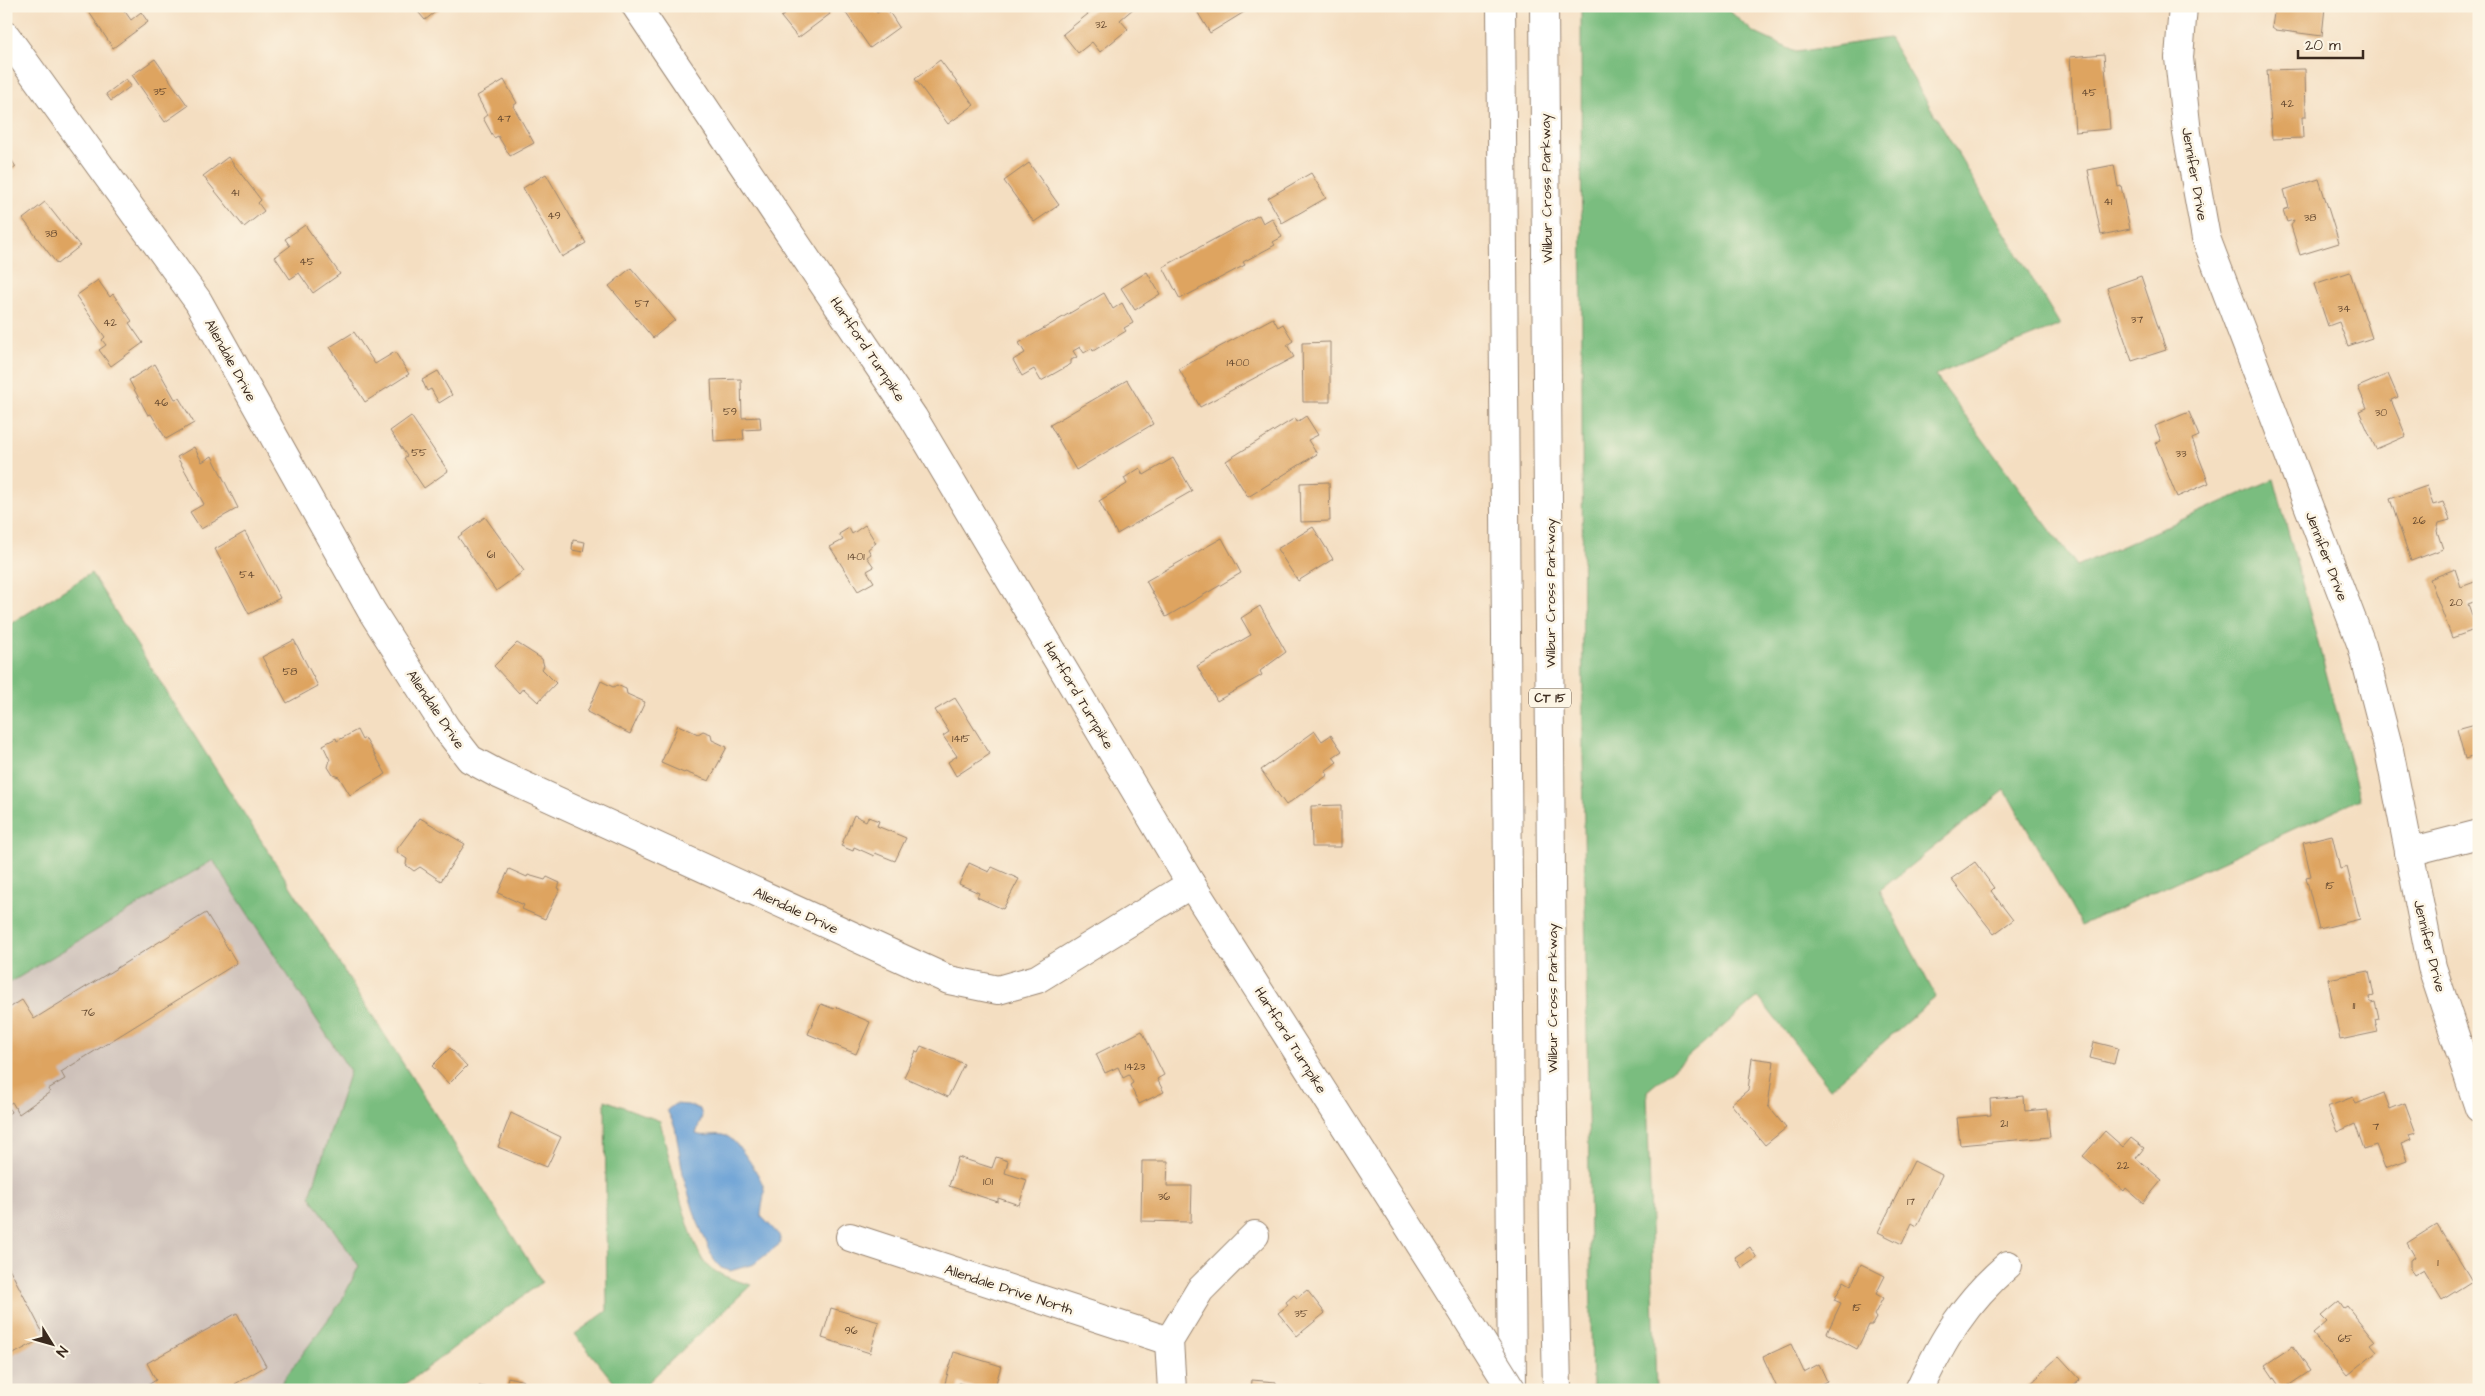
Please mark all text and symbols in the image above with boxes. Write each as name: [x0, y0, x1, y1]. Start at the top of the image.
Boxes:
house number: 32: [1095, 17, 1108, 32]
scale bar: [2298, 28, 2362, 60]
text: 20 m: [2305, 35, 2341, 56]
house number: 35: [153, 84, 167, 99]
house number: 45: [2081, 85, 2097, 100]
house number: 42: [2280, 96, 2295, 111]
house number: 47: [497, 111, 511, 126]
street label: Wilbur Cross Parkway: [1536, 113, 1558, 263]
street label: Jennifer Drive: [2176, 126, 2212, 223]
house number: 41: [231, 185, 240, 200]
house number: 41: [2104, 194, 2113, 209]
house number: 49: [547, 208, 561, 223]
house number: 38: [2304, 210, 2316, 225]
house number: 38: [45, 226, 57, 241]
house number: 45: [299, 254, 315, 269]
street label: Hartford Turnpike: [825, 293, 910, 406]
house number: 57: [635, 296, 650, 311]
house number: 34: [2337, 301, 2351, 316]
house number: 37: [2131, 312, 2143, 327]
house number: 42: [103, 315, 118, 330]
street label: Allendale Drive: [199, 316, 261, 406]
house number: 1400: [1227, 355, 1249, 370]
house number: 46: [154, 395, 168, 410]
house number: 59: [723, 404, 737, 419]
house number: 30: [2375, 405, 2387, 420]
house number: 55: [411, 445, 427, 460]
house number: 33: [2175, 446, 2187, 461]
street label: Jennifer Drive: [2300, 509, 2352, 604]
house number: 26: [2412, 513, 2426, 528]
street label: Wilbur Cross Parkway: [1541, 518, 1561, 668]
house number: 61: [487, 547, 496, 562]
house number: 1401: [847, 549, 865, 564]
house number: 54: [239, 567, 255, 582]
house number: 20: [2449, 595, 2463, 610]
street label: Hartford Turnpike: [1038, 638, 1118, 753]
house number: 58: [283, 664, 297, 679]
street label: Allendale Drive: [401, 666, 469, 753]
road number: CT 15: [1529, 688, 1571, 708]
house number: 1415: [952, 731, 970, 746]
house number: 15: [2325, 878, 2335, 893]
street label: Allendale Drive: [750, 883, 842, 939]
street label: Jennifer Drive: [2408, 898, 2450, 995]
street label: Wilbur Cross Parkway: [1543, 923, 1563, 1073]
street label: Hartford Turnpike: [1249, 983, 1331, 1098]
house number: 11: [2353, 998, 2356, 1013]
house number: 76: [81, 1005, 95, 1020]
house number: 1423: [1125, 1059, 1146, 1074]
house number: 21: [2000, 1116, 2008, 1131]
house number: 7: [2373, 1119, 2380, 1134]
house number: 22: [2117, 1158, 2130, 1173]
house number: 101: [983, 1174, 993, 1189]
house number: 36: [1158, 1189, 1170, 1204]
house number: 17: [1907, 1194, 1915, 1209]
house number: 1: [2437, 1255, 2439, 1270]
street label: Allendale Drive North: [942, 1260, 1076, 1320]
house number: 15: [1852, 1300, 1862, 1315]
house number: 35: [1294, 1306, 1308, 1321]
north arrow: [28, 1318, 78, 1368]
house number: 96: [844, 1323, 858, 1338]
house number: 65: [2338, 1331, 2353, 1346]
text: N: [51, 1342, 72, 1361]

